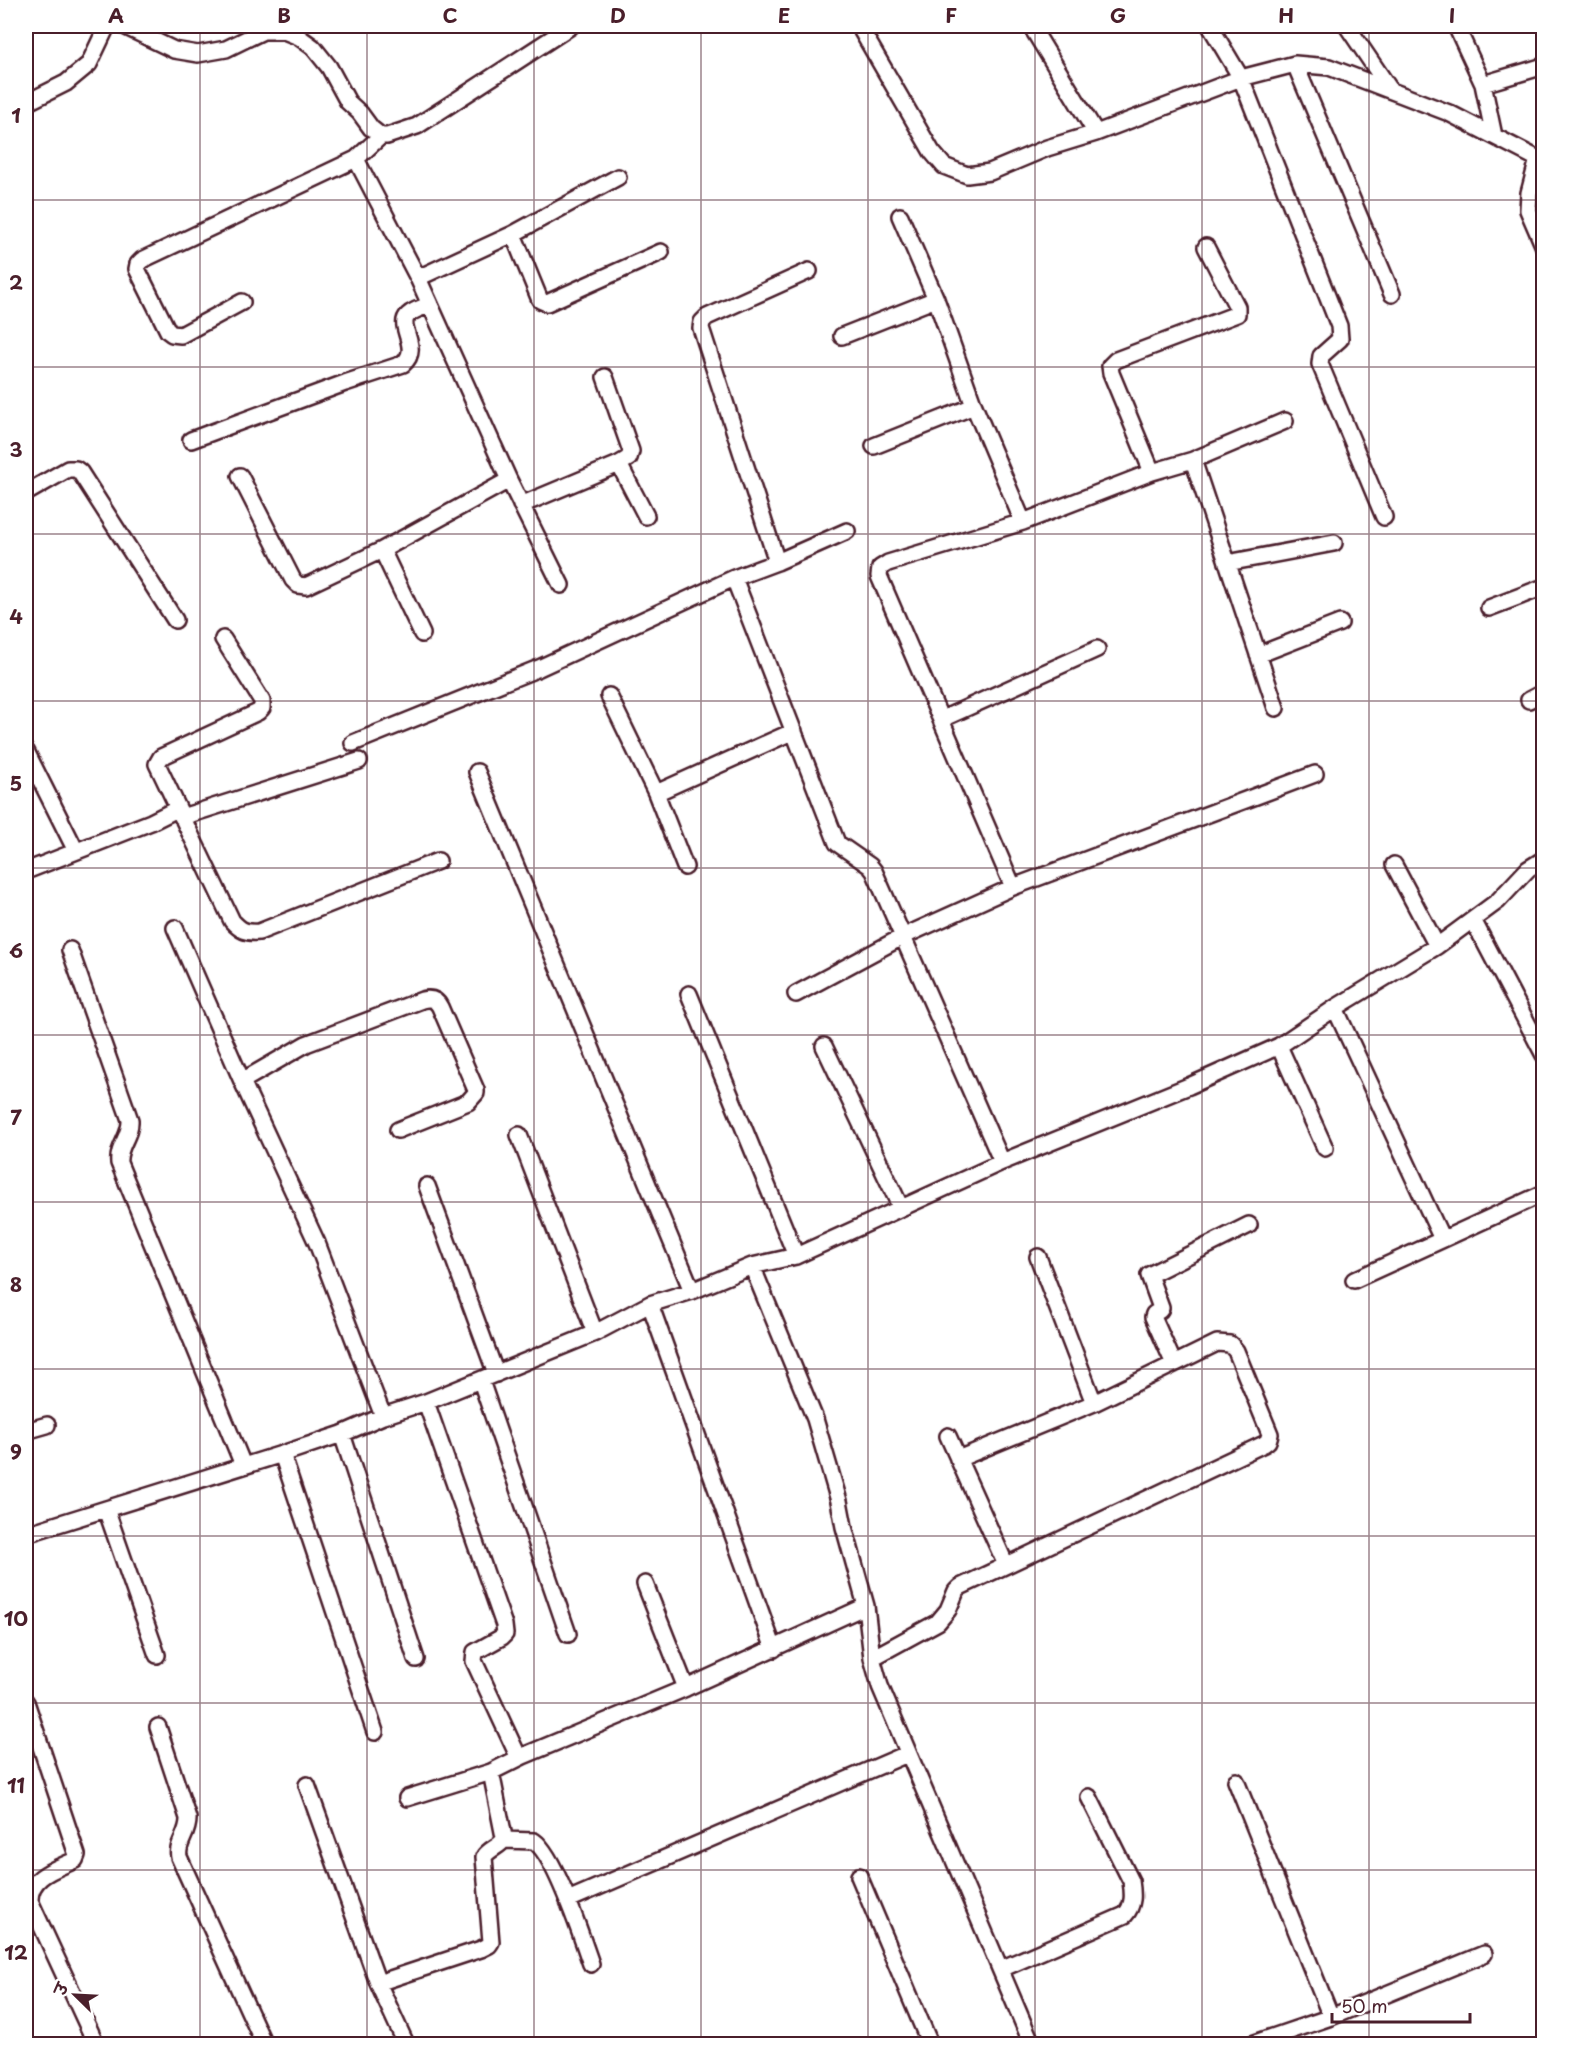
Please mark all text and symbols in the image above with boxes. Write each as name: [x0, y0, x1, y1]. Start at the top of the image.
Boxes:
text: A: [108, 0, 124, 30]
text: B: [277, 0, 291, 30]
text: C: [442, 0, 458, 30]
text: D: [610, 0, 626, 30]
text: E: [778, 0, 790, 30]
text: F: [945, 0, 957, 30]
text: G: [1110, 0, 1126, 30]
text: H: [1278, 0, 1294, 30]
text: I: [1449, 0, 1455, 30]
text: 1: [11, 100, 21, 130]
text: 2: [9, 267, 23, 297]
text: 3: [9, 434, 23, 464]
text: 4: [9, 601, 23, 631]
text: 5: [10, 768, 22, 798]
text: 6: [9, 935, 23, 965]
text: 7: [10, 1102, 22, 1132]
text: 8: [10, 1269, 22, 1299]
text: 9: [10, 1436, 22, 1466]
text: 10: [4, 1603, 28, 1633]
text: 11: [7, 1770, 25, 1800]
text: 12: [4, 1937, 28, 1967]
north arrow: [45, 1965, 105, 2025]
text: उ: [46, 1978, 74, 2000]
scale bar: [1332, 1986, 1470, 2024]
text: 50 m: [1341, 1992, 1388, 2019]

